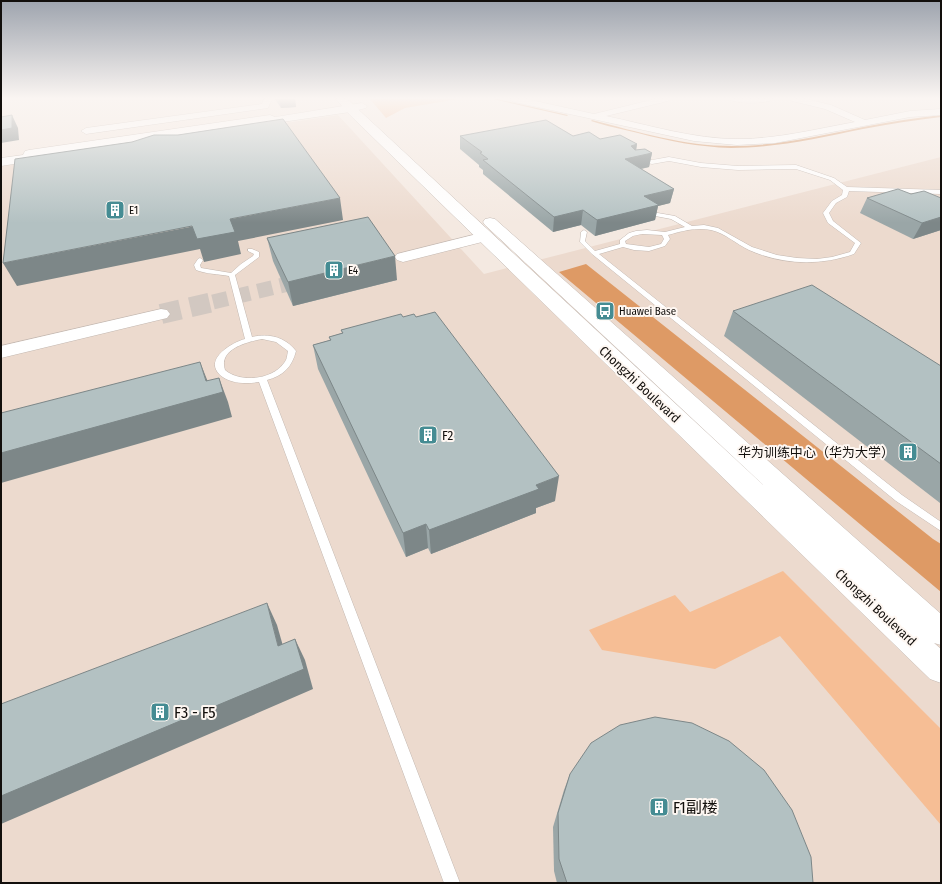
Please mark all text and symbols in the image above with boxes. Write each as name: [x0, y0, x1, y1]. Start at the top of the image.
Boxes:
building icon: E1: [104, 199, 126, 221]
place label: E1: [129, 204, 138, 217]
building icon: E4: [323, 259, 345, 281]
place label: E4: [348, 264, 359, 277]
bus stop icon: Huawei Base: [594, 300, 616, 322]
place label: Huawei Base: [619, 305, 676, 318]
street label: Chongzhi Boulevard: [596, 343, 683, 426]
building icon: F2: [417, 424, 439, 446]
place label: F2: [442, 428, 454, 443]
building icon: 华为训练中心（华为大学）: [897, 441, 919, 463]
place label: 华为训练中心（华为大学）: [738, 445, 894, 460]
street label: Chongzhi Boulevard: [832, 566, 919, 649]
building icon: F3 - F5: [149, 701, 171, 723]
place label: F3 - F5: [174, 703, 216, 722]
building icon: F1副楼: [648, 796, 670, 818]
place label: F1副楼: [673, 798, 718, 817]

